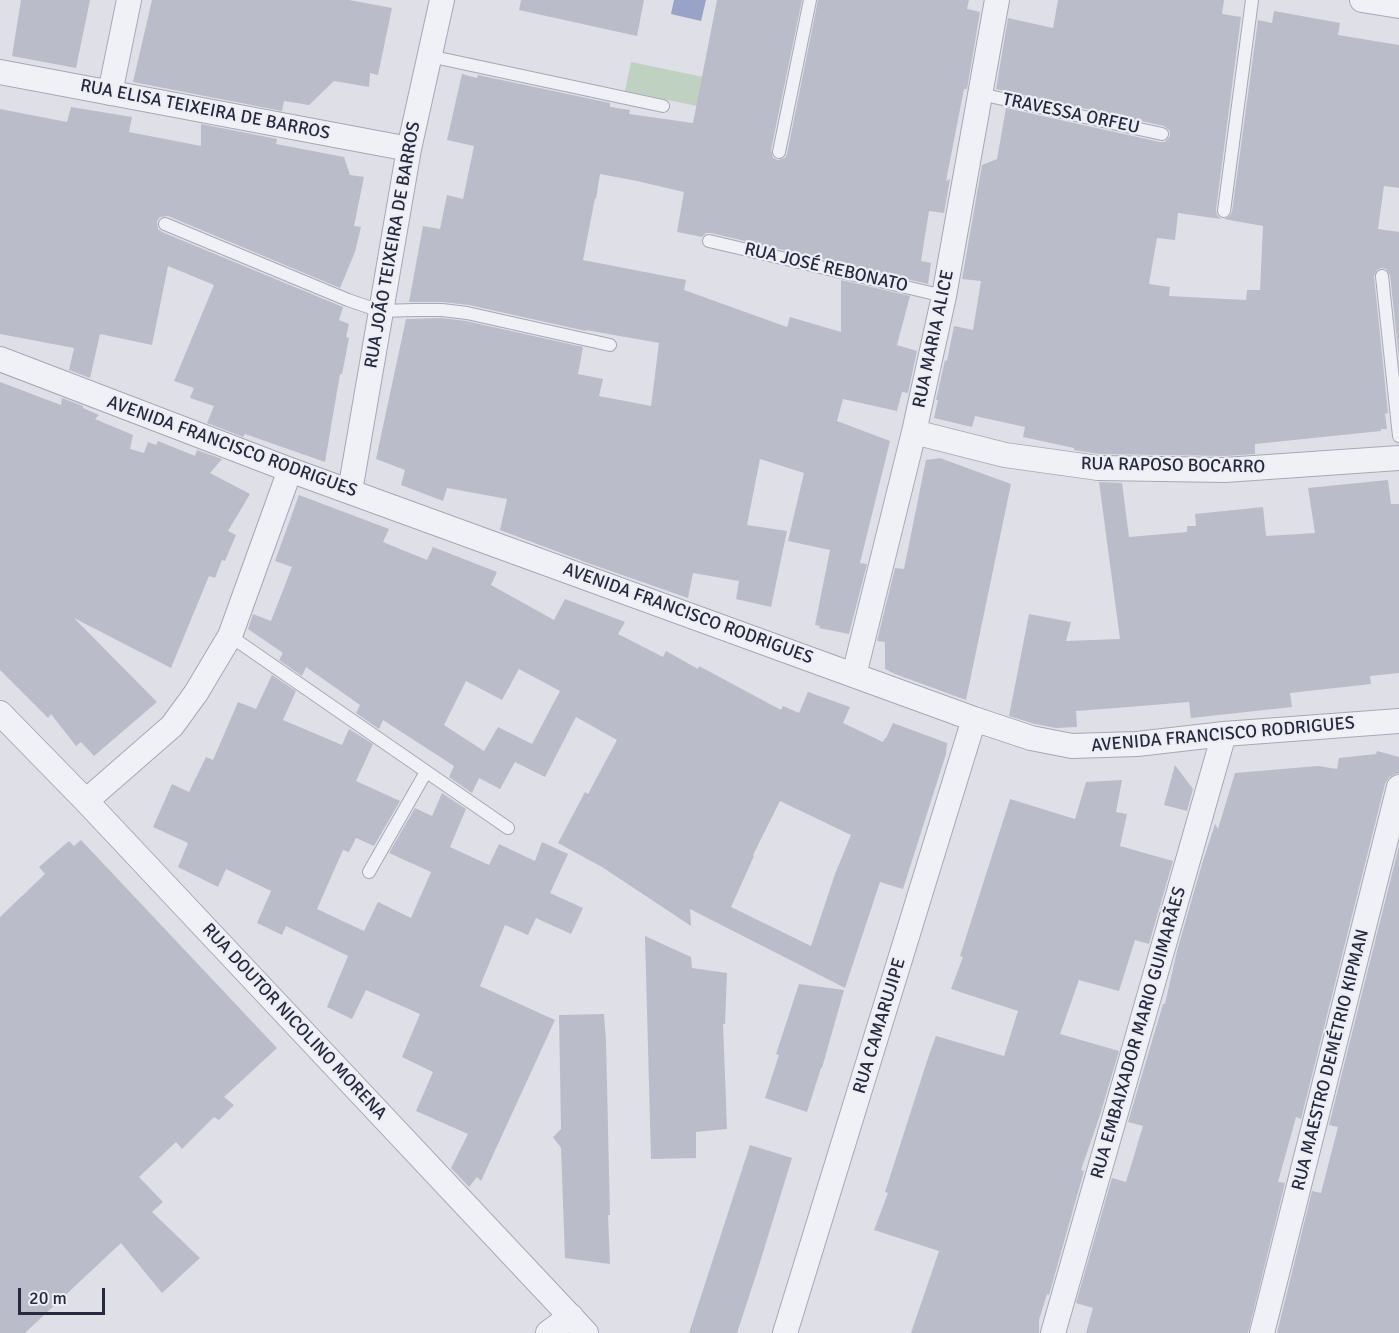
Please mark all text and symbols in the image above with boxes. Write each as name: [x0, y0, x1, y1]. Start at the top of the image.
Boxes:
street label: RUA ELISA TEIXEIRA DE BARROS: [78, 75, 332, 145]
street label: TRAVESSA ORFEU: [1001, 89, 1141, 139]
street label: RUA JOÃO TEIXEIRA DE BARROS: [361, 120, 425, 370]
street label: RUA JOSÉ REBONATO: [742, 239, 910, 297]
street label: RUA MARIA ALICE: [909, 268, 959, 410]
street label: AVENIDA FRANCISCO RODRIGUES: [104, 392, 360, 502]
street label: RUA RAPOSO BOCARRO: [1081, 454, 1265, 478]
street label: AVENIDA FRANCISCO RODRIGUES: [560, 559, 816, 669]
street label: AVENIDA FRANCISCO RODRIGUES: [1090, 713, 1356, 757]
street label: RUA EMBAIXADOR MARIO GUIMARÃES: [1087, 884, 1191, 1182]
street label: RUA DOUTOR NICOLINO MORENA: [197, 919, 391, 1125]
street label: RUA MAESTRO DEMÉTRIO KIPMAN: [1288, 927, 1374, 1193]
street label: RUA CAMARUJIPE: [849, 956, 911, 1096]
scale bar: [21, 1276, 108, 1314]
text: 20 m: [29, 1287, 67, 1309]

